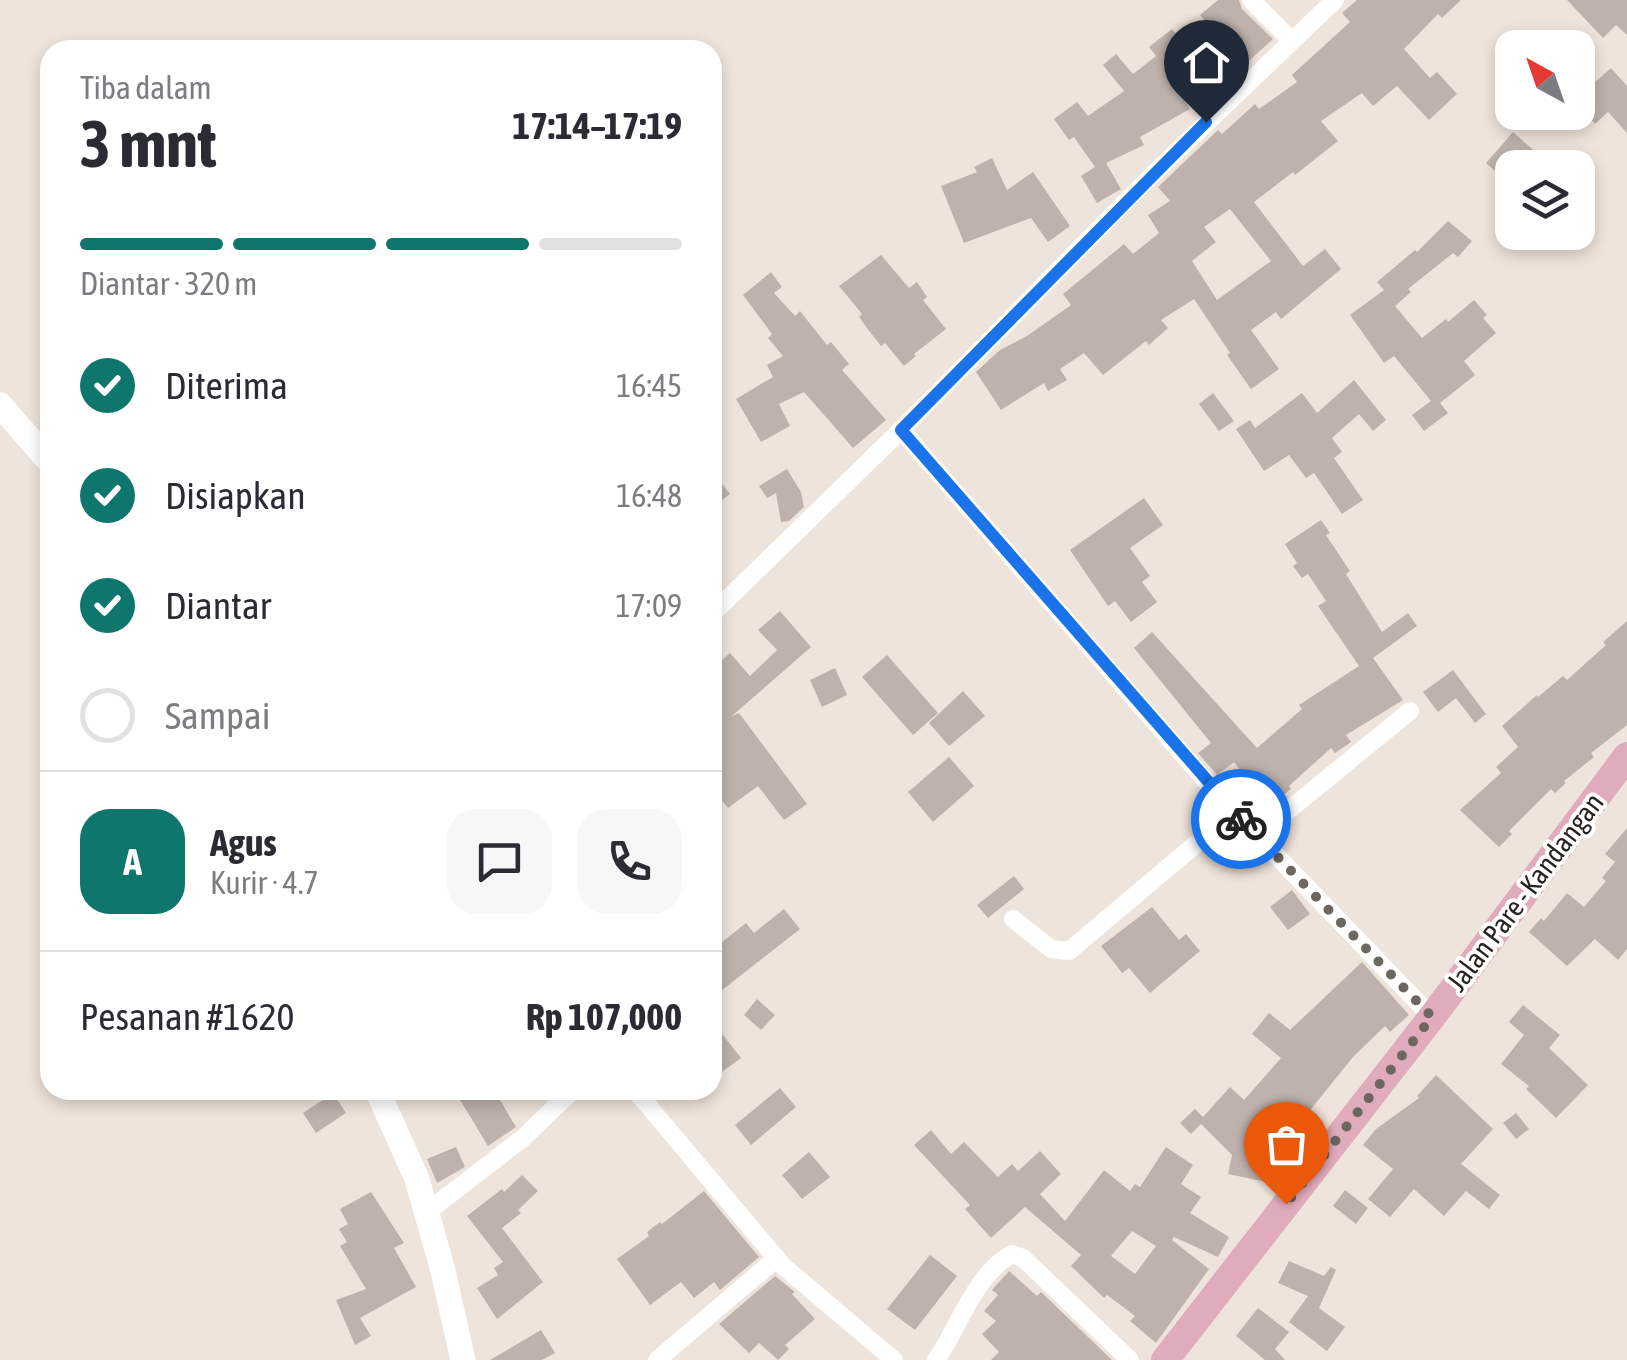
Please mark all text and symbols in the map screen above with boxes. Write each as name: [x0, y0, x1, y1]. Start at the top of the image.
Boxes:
pin: [1164, 20, 1249, 123]
north arrow: [1495, 30, 1595, 130]
map controls: [1495, 30, 1595, 250]
icon: home: [1179, 35, 1234, 90]
text: Tiba dalam: [80, 69, 212, 106]
text: 17:14–17:19: [512, 104, 682, 147]
text: 3 mnt: [80, 106, 217, 181]
button: layers: [1495, 150, 1595, 250]
text: Diantar · 320 m: [80, 265, 257, 302]
icon: check: [80, 358, 135, 413]
text: Diterima: [165, 364, 288, 407]
text: 16:45: [616, 367, 682, 404]
icon: check: [80, 468, 135, 523]
text: Disiapkan: [165, 474, 306, 517]
text: 16:48: [616, 477, 682, 514]
icon: check: [80, 578, 135, 633]
text: Diantar: [165, 584, 271, 627]
text: 17:09: [616, 587, 682, 624]
text: Sampai: [165, 694, 270, 737]
courier: [1191, 769, 1291, 869]
street label: Jalan Pare - Kandangan: [1440, 787, 1610, 997]
icon: bike: [1214, 792, 1269, 847]
button: chat: [447, 809, 552, 914]
button: phone: [577, 809, 682, 914]
text: Agus: [210, 821, 277, 864]
text: A: [123, 840, 142, 883]
text: Kurir · 4.7: [210, 864, 318, 901]
text: Pesanan #1620: [80, 995, 294, 1038]
text: Rp 107,000: [526, 995, 682, 1038]
pin: [1244, 1102, 1329, 1205]
icon: bag: [1259, 1117, 1314, 1172]

